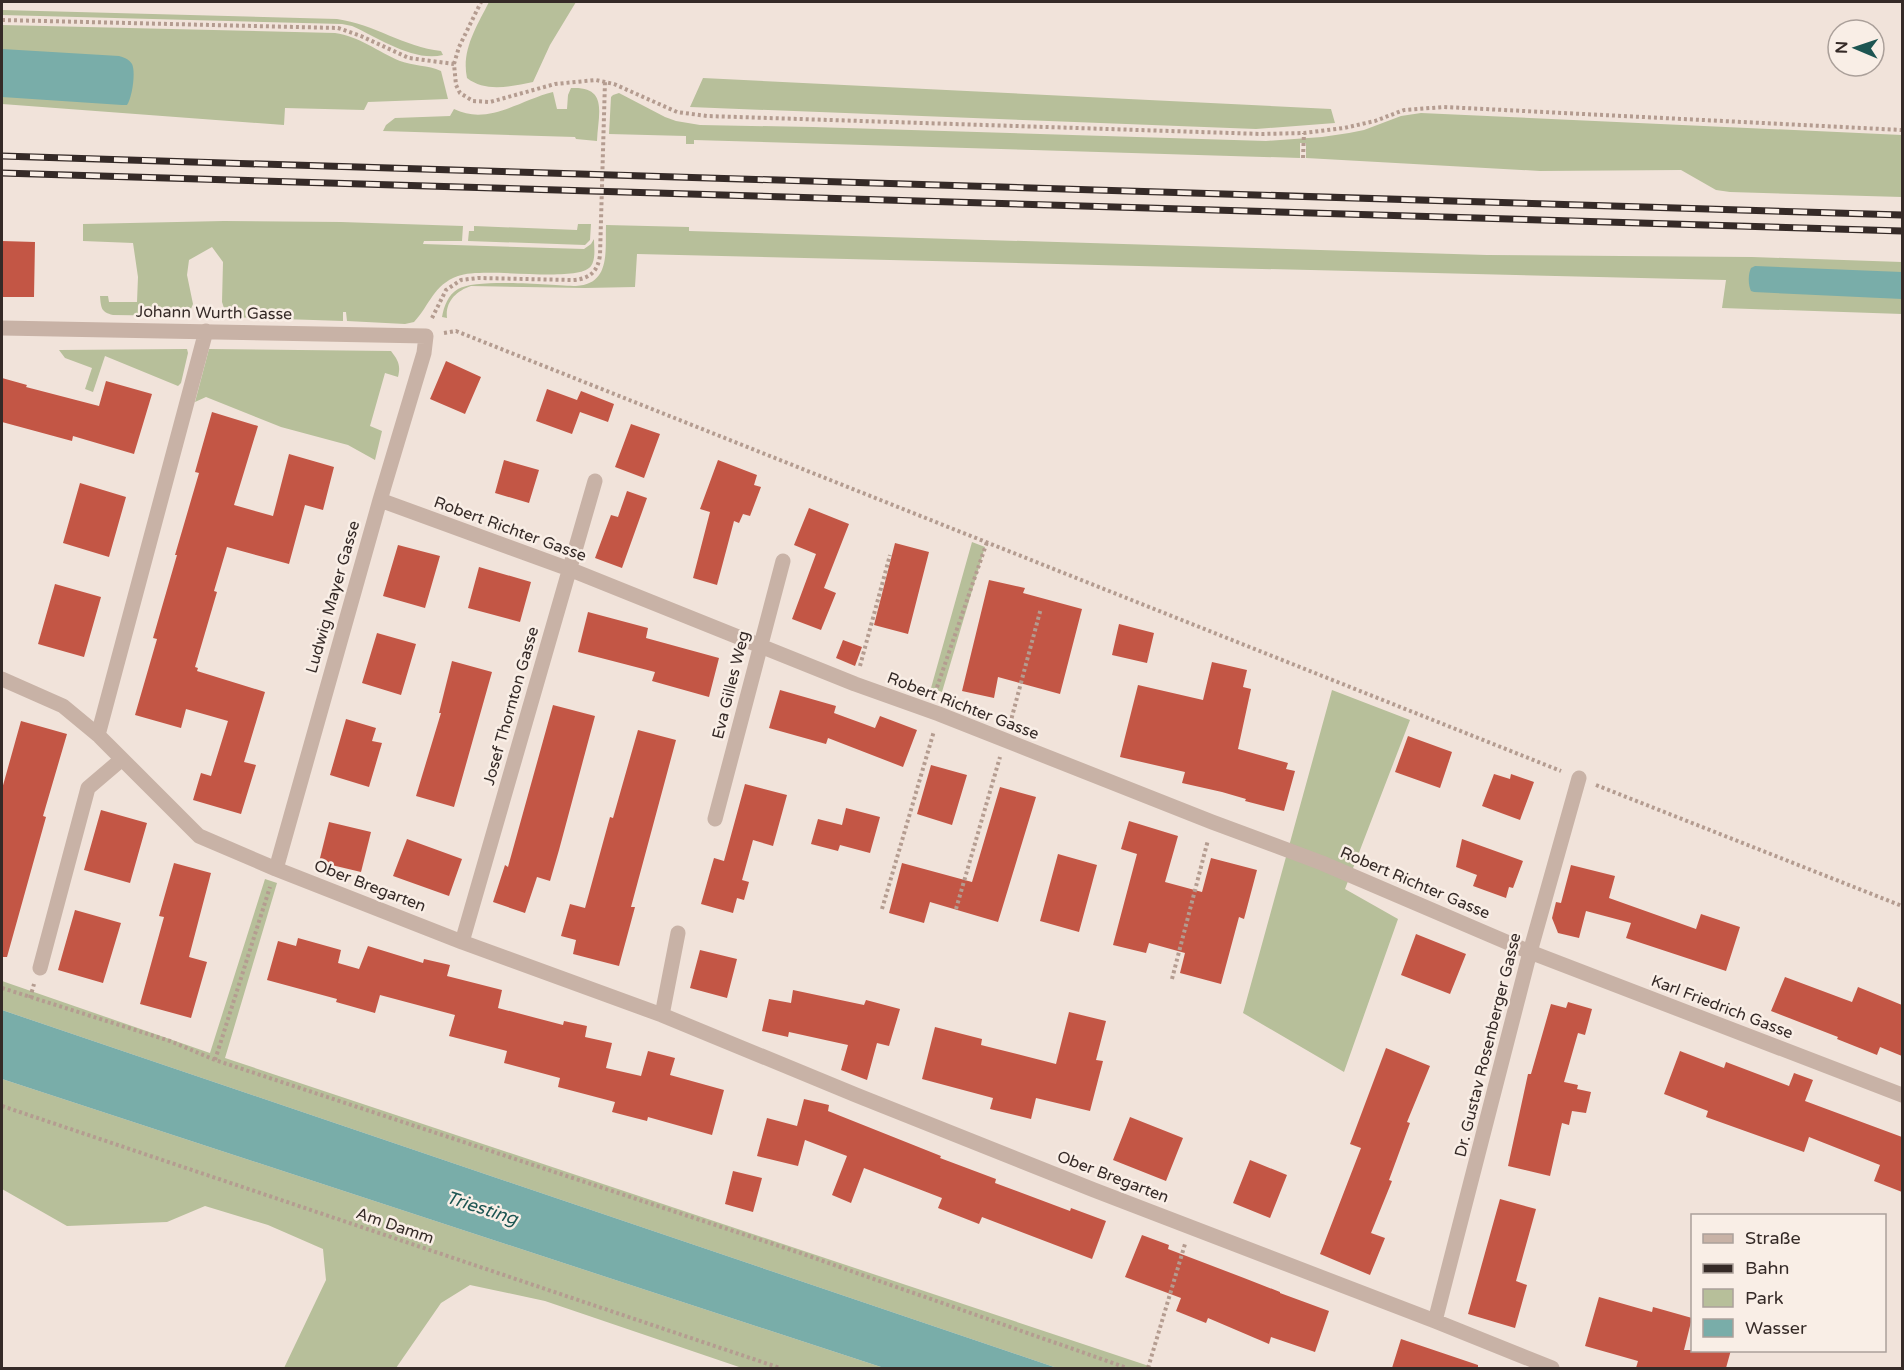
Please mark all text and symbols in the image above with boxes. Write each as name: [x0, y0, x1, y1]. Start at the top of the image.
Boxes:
north arrow: [1826, 18, 1886, 78]
text: N: [1832, 41, 1852, 54]
street label: Johann Wurth Gasse: [136, 302, 292, 324]
street label: Robert Richter Gasse: [431, 492, 589, 566]
street label: Ludwig Mayer Gasse: [302, 518, 364, 676]
street label: Josef Thornton Gasse: [479, 624, 543, 788]
street label: Eva Gilles Weg: [708, 629, 754, 741]
street label: Robert Richter Gasse: [884, 668, 1042, 744]
street label: Robert Richter Gasse: [1337, 842, 1493, 924]
street label: Ober Bregarten: [311, 855, 429, 917]
street label: Dr. Gustav Rosenberger Gasse: [1450, 931, 1526, 1159]
street label: Karl Friedrich Gasse: [1648, 971, 1796, 1043]
street label: Ober Bregarten: [1054, 1146, 1172, 1208]
water label: Triesting: [444, 1186, 522, 1230]
street label: Am Damm: [353, 1203, 437, 1249]
legend: [1691, 1214, 1886, 1352]
text: Straße: [1745, 1227, 1801, 1249]
text: Bahn: [1745, 1257, 1790, 1279]
text: Park: [1745, 1287, 1784, 1309]
text: Wasser: [1745, 1317, 1807, 1339]

